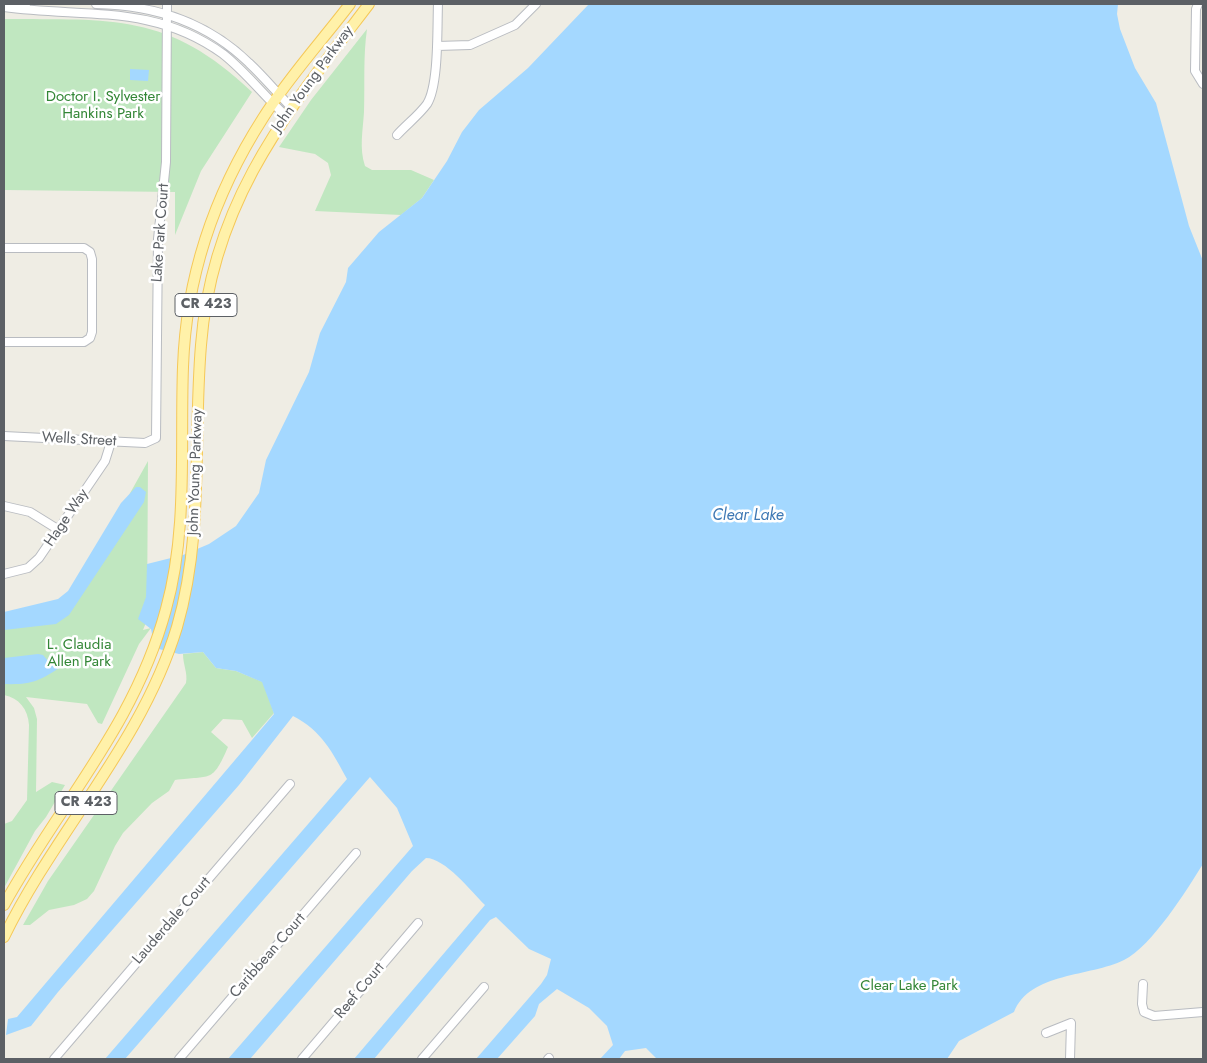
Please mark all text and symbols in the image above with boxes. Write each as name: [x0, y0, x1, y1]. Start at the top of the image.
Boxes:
street label: John Young Parkway: [268, 22, 358, 136]
park label: Doctor I. Sylvester Hankins Park: [46, 88, 160, 123]
street label: Lake Park Court: [149, 183, 173, 283]
road number: CR 423: [175, 294, 237, 316]
street label: John Young Parkway: [185, 408, 207, 536]
street label: Wells Street: [41, 429, 117, 451]
street label: Hage Way: [41, 486, 93, 550]
water label: Clear Lake: [712, 506, 784, 526]
park label: L. Claudia Allen Park: [47, 636, 111, 671]
road number: CR 423: [55, 791, 117, 814]
street label: Lauderdale Court: [129, 874, 215, 968]
street label: Caribbean Court: [226, 910, 310, 1002]
street label: Reef Court: [331, 959, 389, 1023]
park label: Clear Lake Park: [860, 977, 958, 995]

